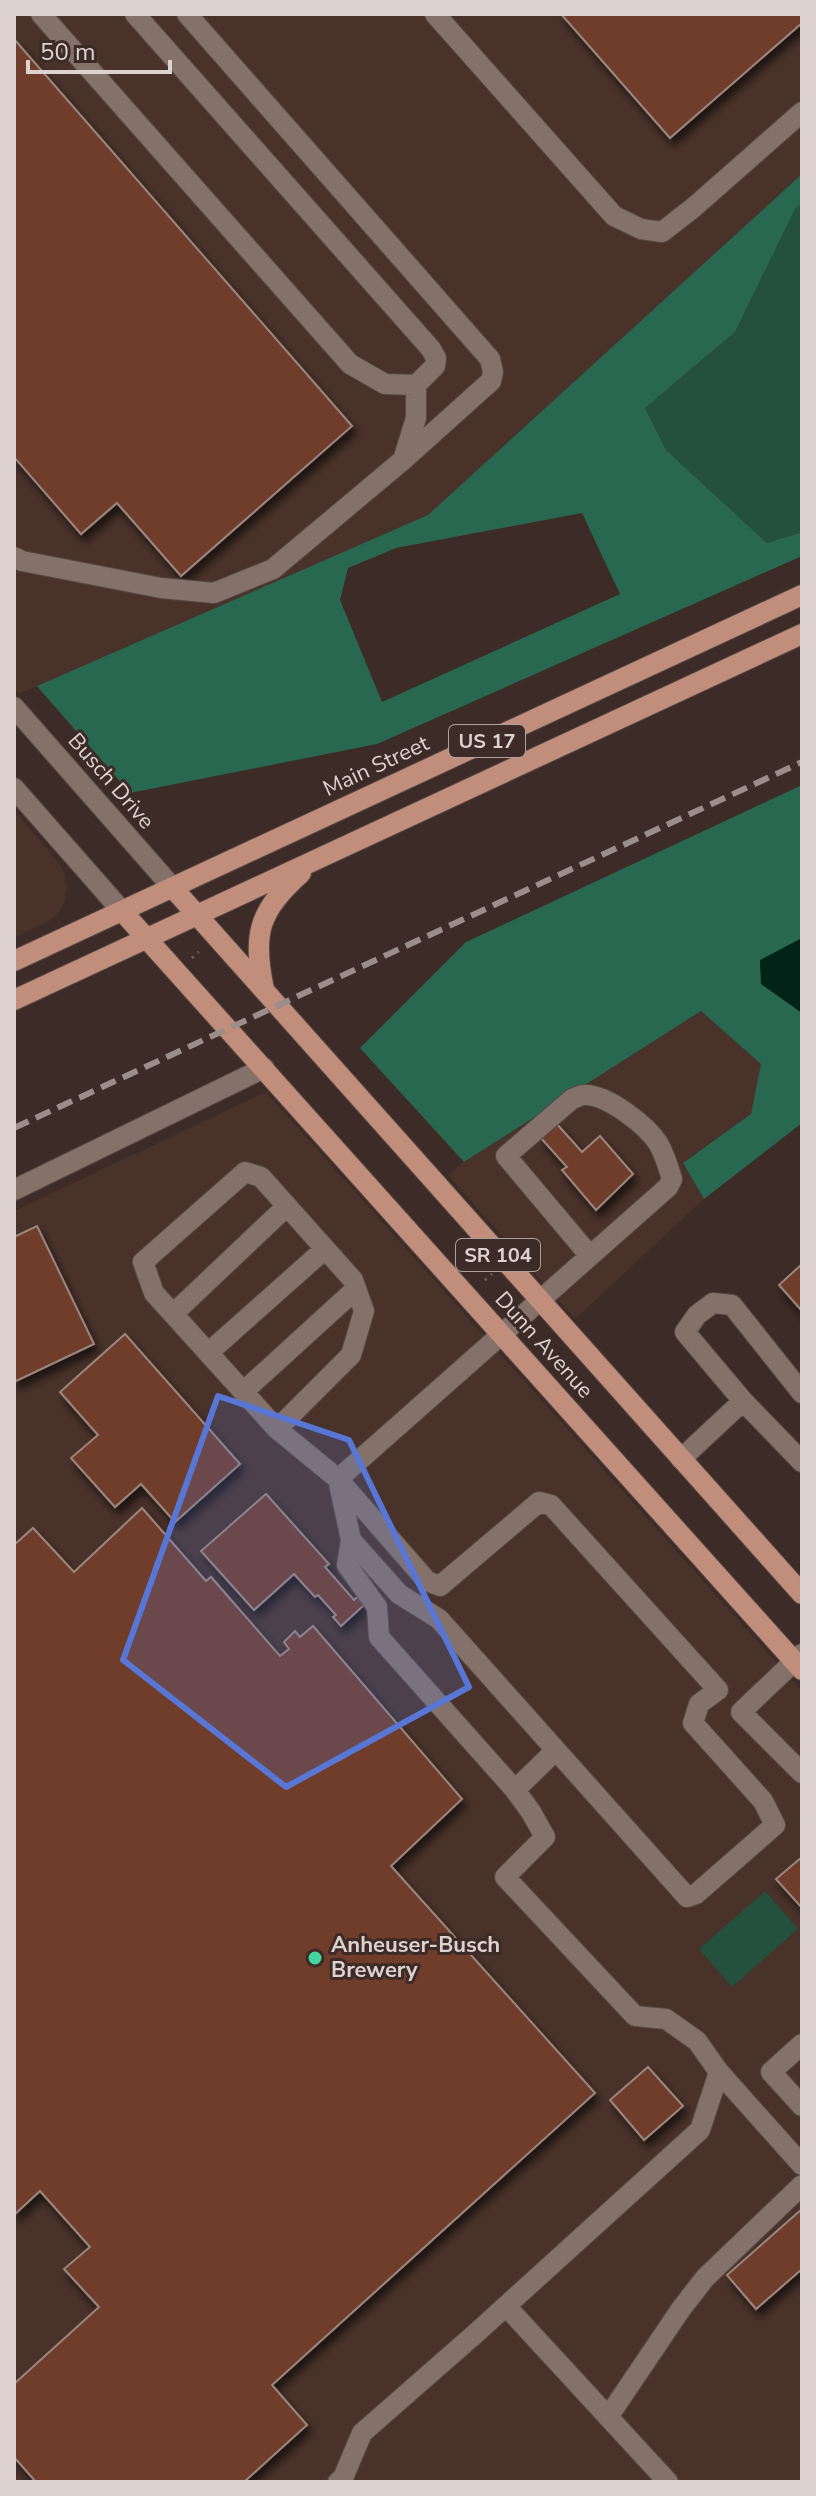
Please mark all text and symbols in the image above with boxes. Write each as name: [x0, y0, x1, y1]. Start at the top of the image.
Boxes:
scale bar: [28, 24, 170, 74]
text: 50 m: [40, 36, 96, 68]
road number: US 17: [449, 725, 525, 757]
street label: Busch Drive: [61, 727, 161, 835]
street label: Main Street: [318, 728, 434, 804]
road number: SR 104: [456, 1239, 540, 1271]
street label: Dunn Avenue: [488, 1285, 600, 1405]
place label: Anheuser-Busch Brewery: [331, 1930, 500, 1985]
marker: Anheuser-Busch Brewery: [306, 1949, 324, 1967]

